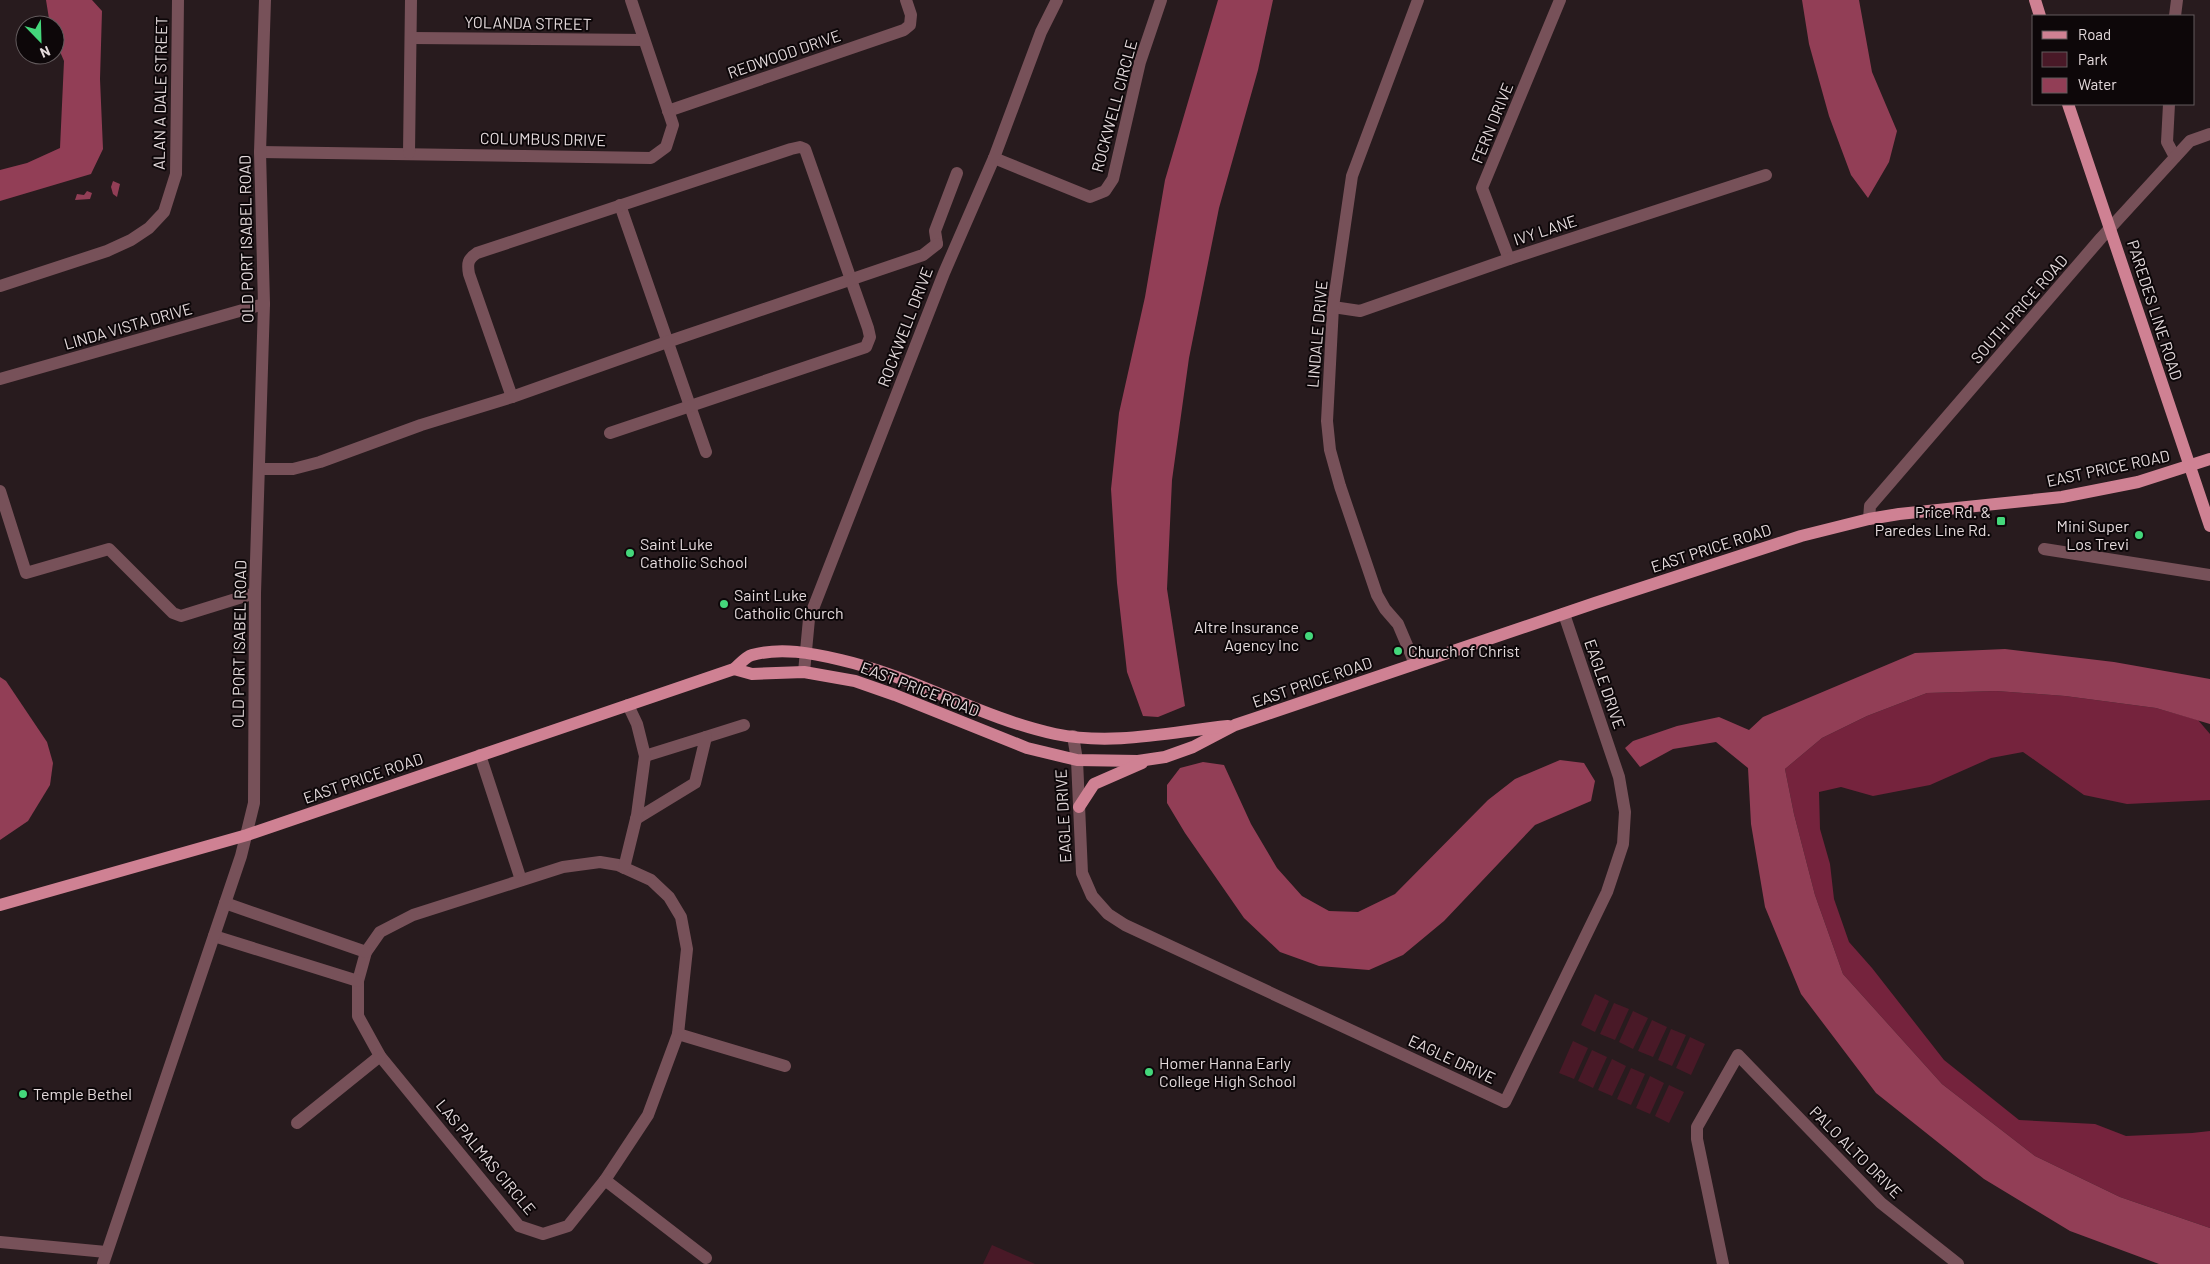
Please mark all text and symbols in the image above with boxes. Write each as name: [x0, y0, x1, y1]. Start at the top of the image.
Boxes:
street label: YOLANDA STREET: [464, 12, 592, 33]
north arrow: [15, 15, 65, 65]
legend: [2032, 15, 2195, 105]
street label: ALAN A DALE STREET: [149, 16, 170, 170]
street label: REDWOOD DRIVE: [725, 25, 843, 82]
text: Road: [2078, 25, 2111, 43]
street label: ROCKWELL CIRCLE: [1087, 38, 1140, 174]
text: N: [38, 43, 53, 62]
text: Park: [2078, 50, 2108, 68]
text: Water: [2078, 75, 2117, 93]
street label: FERN DRIVE: [1467, 80, 1516, 166]
street label: COLUMBUS DRIVE: [480, 128, 606, 149]
street label: OLD PORT ISABEL ROAD: [235, 155, 256, 323]
street label: IVY LANE: [1511, 210, 1579, 249]
street label: PAREDES LINE ROAD: [2124, 237, 2187, 382]
street label: SOUTH PRICE ROAD: [1966, 250, 2071, 367]
street label: ROCKWELL DRIVE: [873, 264, 936, 389]
street label: LINDALE DRIVE: [1302, 279, 1331, 388]
street label: LINDA VISTA DRIVE: [61, 298, 194, 353]
street label: EAST PRICE ROAD: [2045, 445, 2171, 490]
place label: Price Rd. & Paredes Line Rd.: [1875, 502, 1991, 539]
marker: Price Rd. & Paredes Line Rd.: [1995, 515, 2007, 527]
place label: Mini Super Los Trevi: [2057, 516, 2129, 553]
street label: EAST PRICE ROAD: [1648, 519, 1773, 576]
marker: Mini Super Los Trevi: [2133, 529, 2145, 541]
place label: Saint Luke Catholic School: [640, 534, 747, 571]
marker: Saint Luke Catholic School: [624, 547, 636, 559]
street label: OLD PORT ISABEL ROAD: [228, 560, 249, 728]
place label: Saint Luke Catholic Church: [734, 585, 844, 622]
marker: Saint Luke Catholic Church: [718, 598, 730, 610]
place label: Altre Insurance Agency Inc: [1194, 617, 1299, 654]
marker: Altre Insurance Agency Inc: [1303, 630, 1315, 642]
street label: EAGLE DRIVE: [1581, 636, 1630, 731]
place label: Church of Christ: [1408, 641, 1520, 660]
marker: Church of Christ: [1392, 645, 1404, 657]
street label: EAST PRICE ROAD: [1249, 652, 1374, 711]
street label: EAST PRICE ROAD: [858, 657, 982, 720]
street label: EAST PRICE ROAD: [300, 748, 425, 807]
street label: EAGLE DRIVE: [1051, 769, 1074, 863]
street label: EAGLE DRIVE: [1406, 1030, 1499, 1087]
place label: Homer Hanna Early College High School: [1159, 1053, 1296, 1090]
marker: Homer Hanna Early College High School: [1143, 1066, 1155, 1078]
place label: Temple Bethel: [33, 1084, 132, 1103]
marker: Temple Bethel: [17, 1088, 29, 1100]
street label: LAS PALMAS CIRCLE: [433, 1095, 540, 1218]
street label: PALO ALTO DRIVE: [1806, 1102, 1906, 1202]

